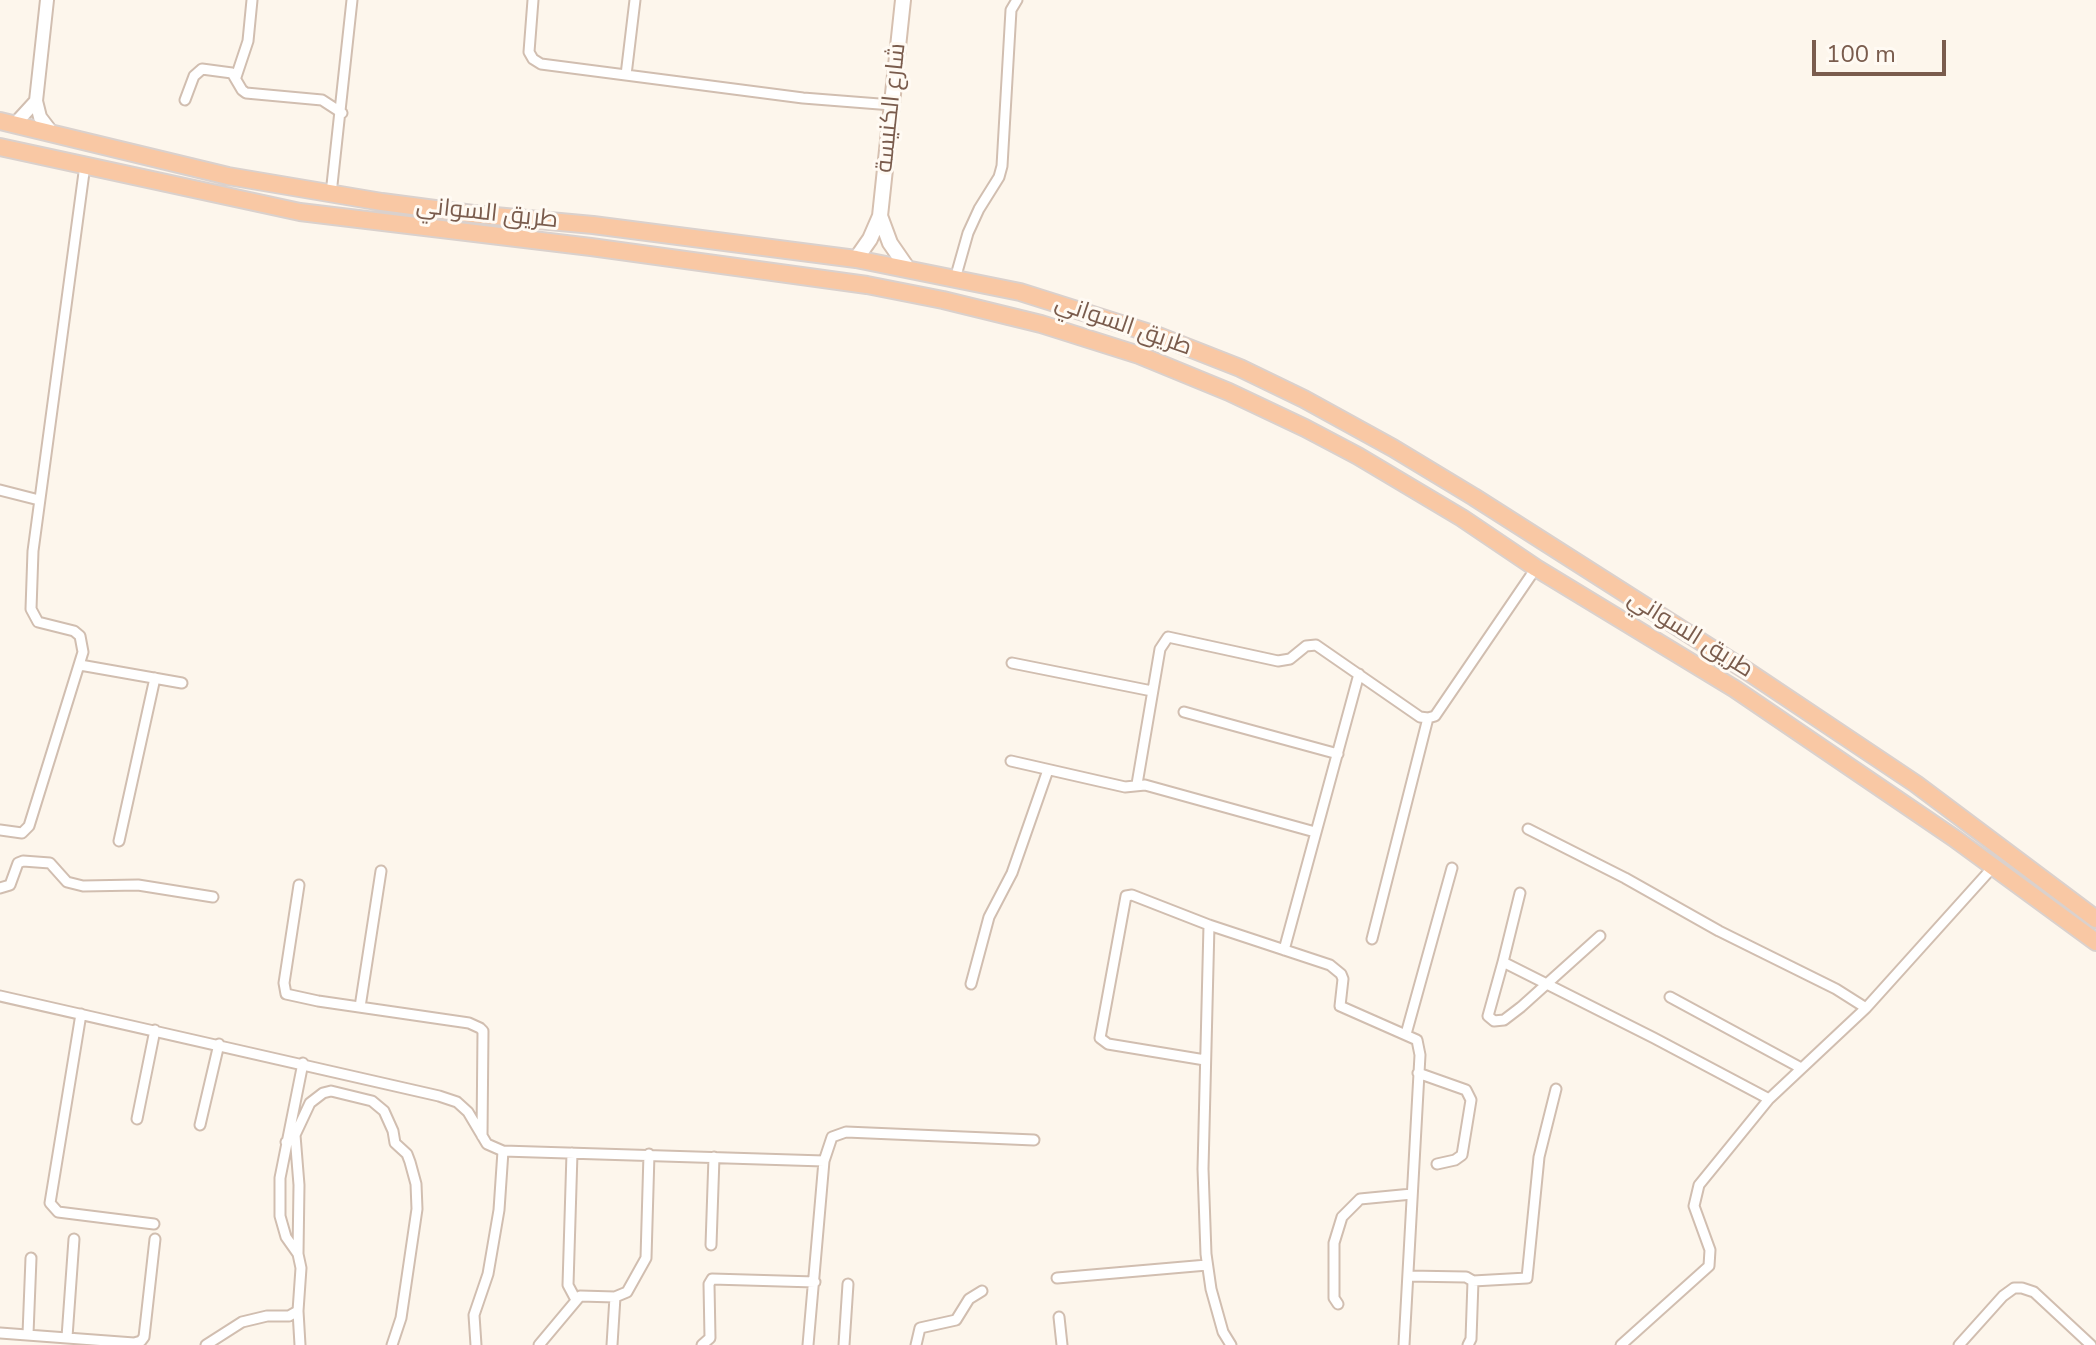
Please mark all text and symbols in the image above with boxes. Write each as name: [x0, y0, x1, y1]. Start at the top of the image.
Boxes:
scale bar: [1816, 24, 1950, 74]
text: 100 m: [1826, 38, 1896, 70]
street label: شارع الكنيسة: [871, 42, 913, 174]
street label: طريق السواني: [415, 192, 559, 236]
street label: طريق السواني: [1051, 289, 1195, 363]
street label: طريق السواني: [1622, 585, 1758, 685]

